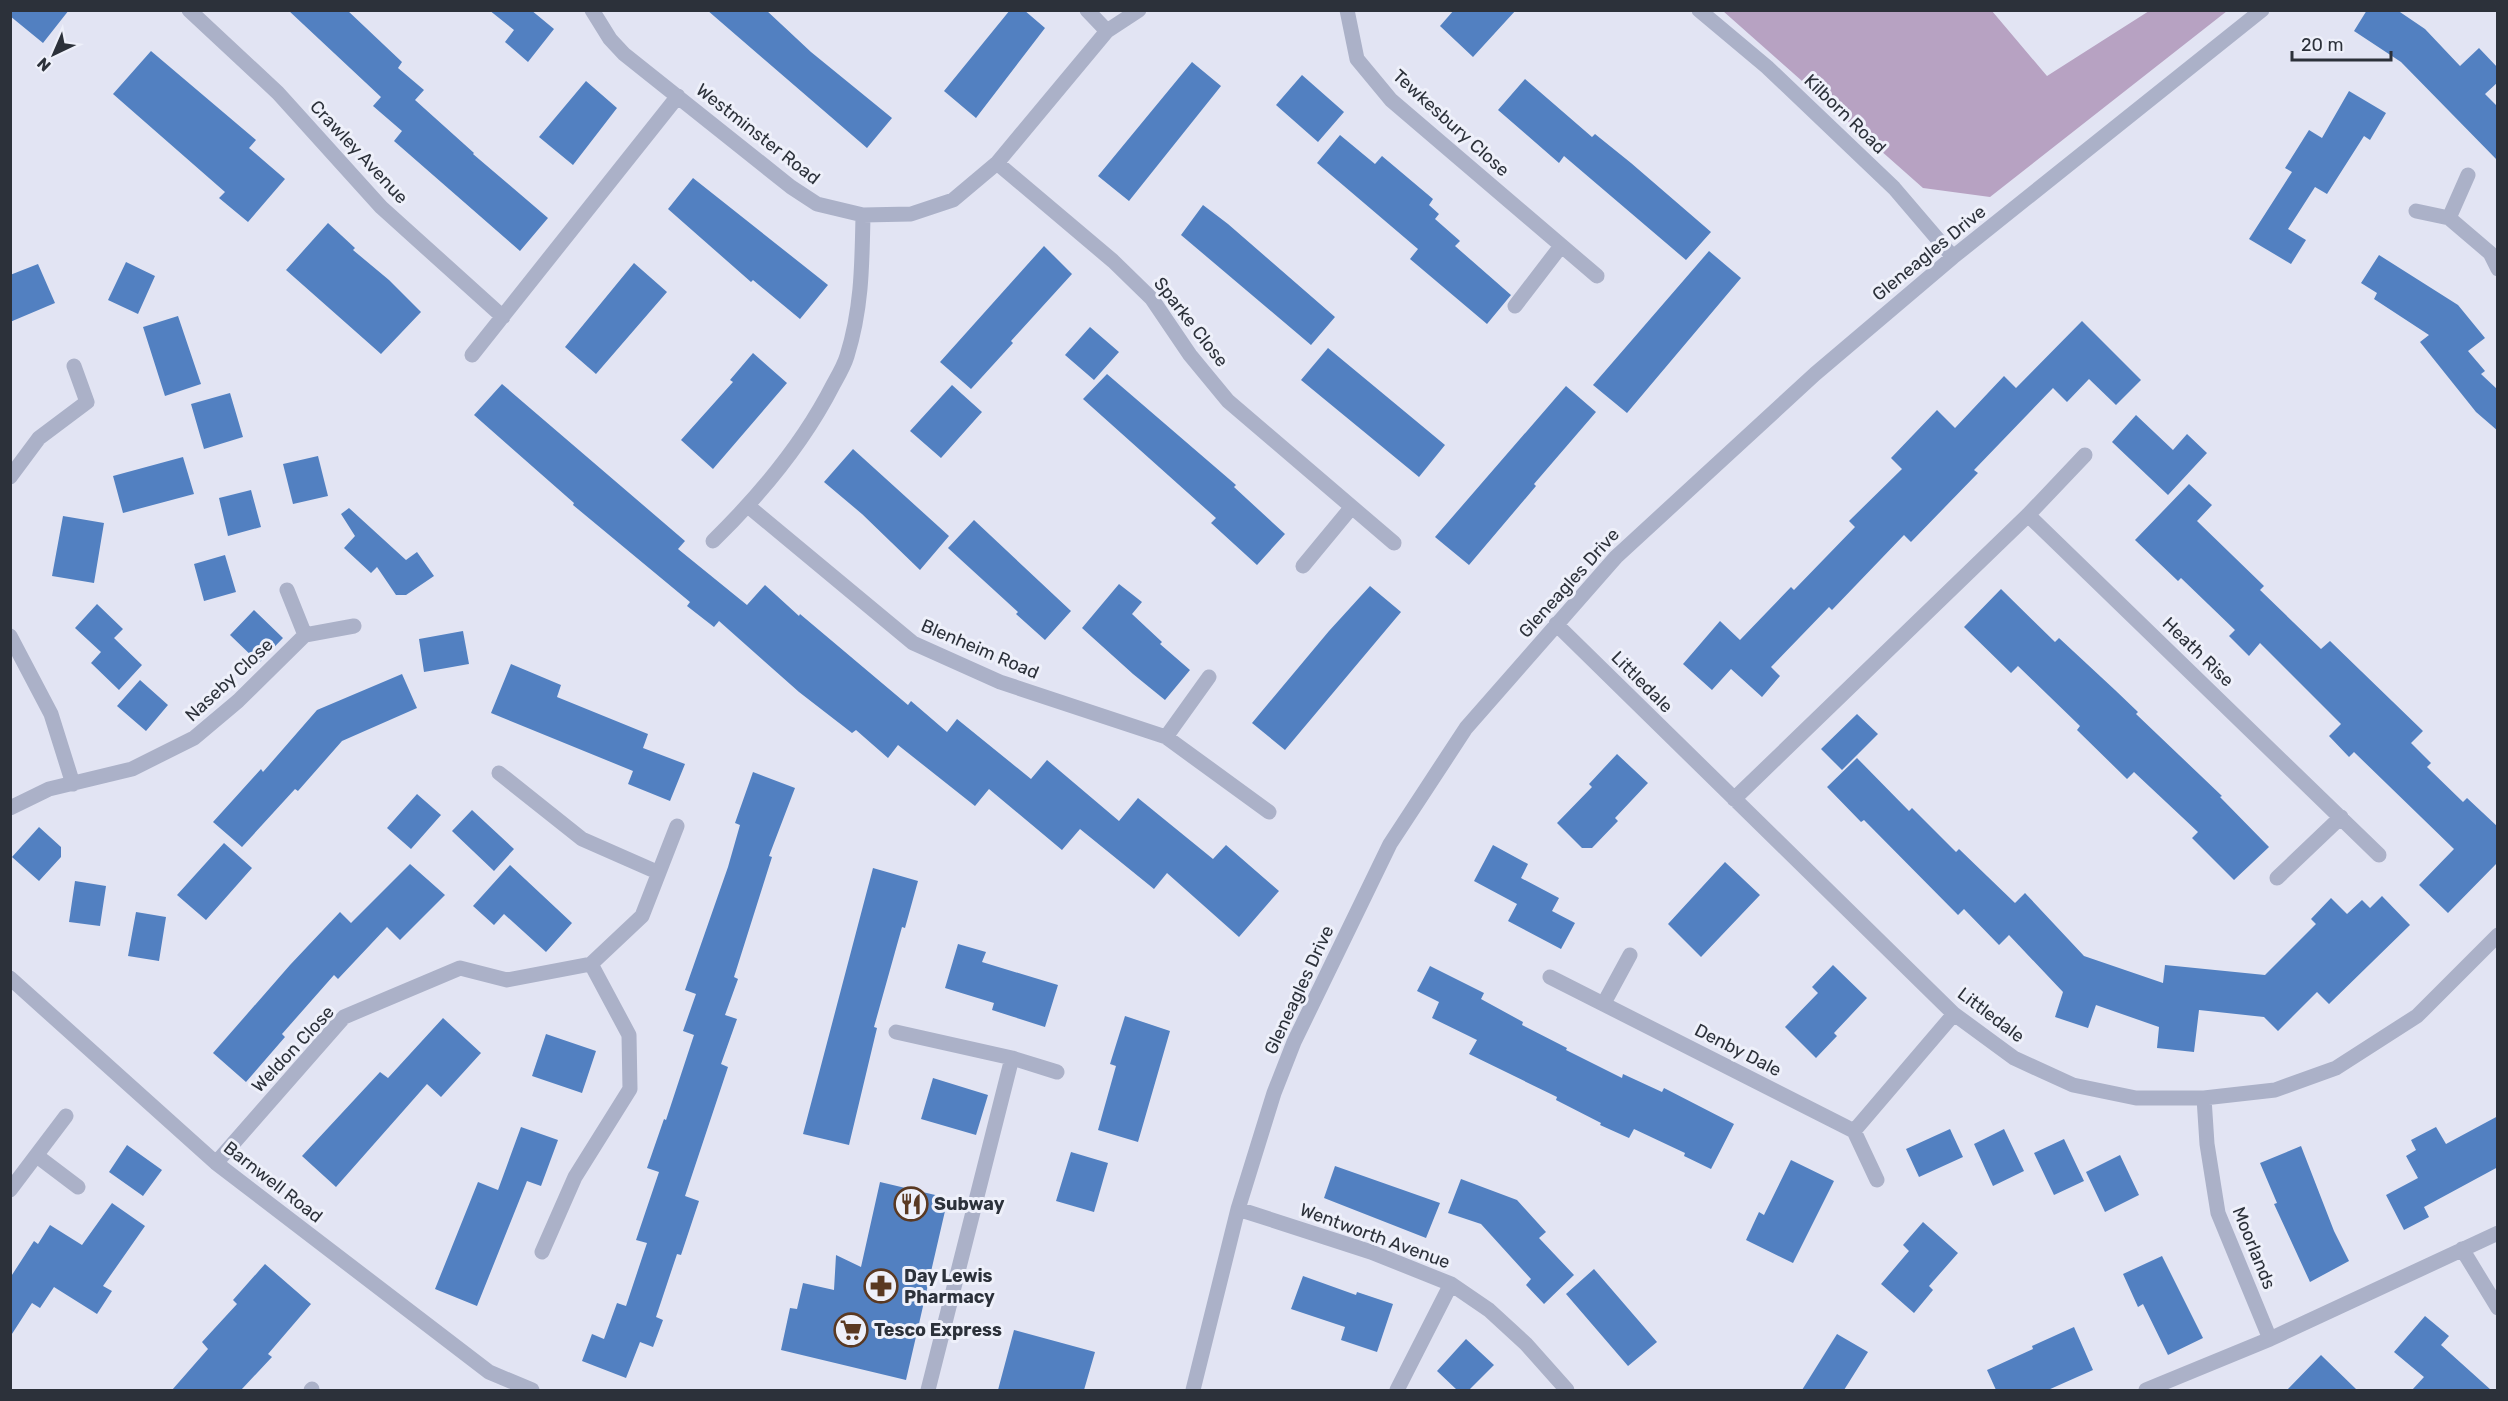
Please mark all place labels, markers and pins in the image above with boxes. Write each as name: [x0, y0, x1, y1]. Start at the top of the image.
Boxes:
restaurant icon: Subway: [893, 1186, 929, 1222]
place label: Subway: [934, 1193, 1005, 1215]
place label: Day Lewis Pharmacy: [904, 1265, 995, 1308]
pharmacy icon: Day Lewis Pharmacy: [863, 1268, 899, 1304]
supermarket icon: Tesco Express: [833, 1312, 869, 1348]
place label: Tesco Express: [874, 1319, 1002, 1341]

